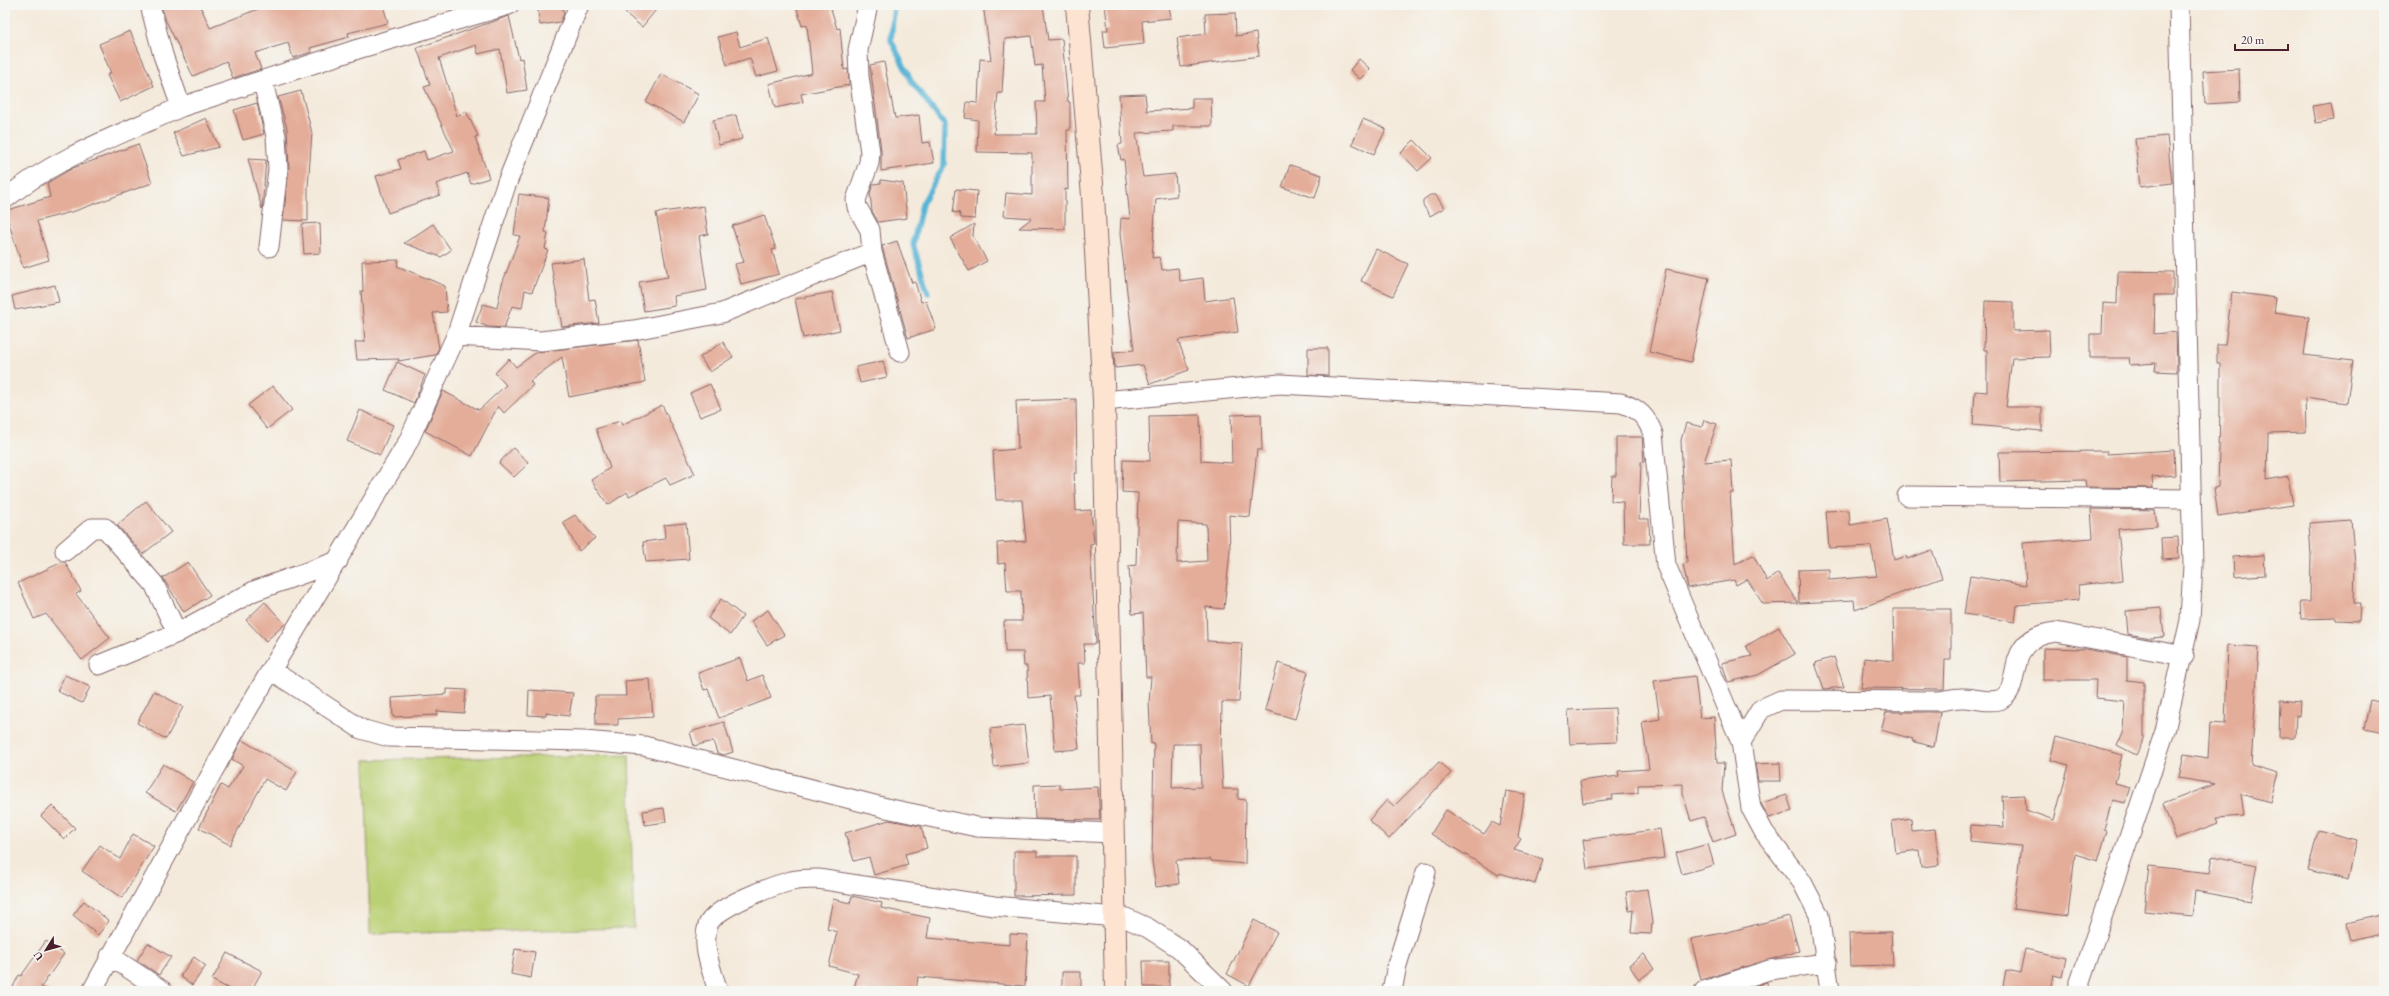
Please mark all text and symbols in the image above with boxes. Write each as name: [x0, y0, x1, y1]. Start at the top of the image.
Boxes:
scale bar: [2235, 26, 2288, 52]
text: 20 m: [2241, 32, 2265, 48]
north arrow: [26, 930, 66, 970]
text: U: [29, 948, 46, 964]

